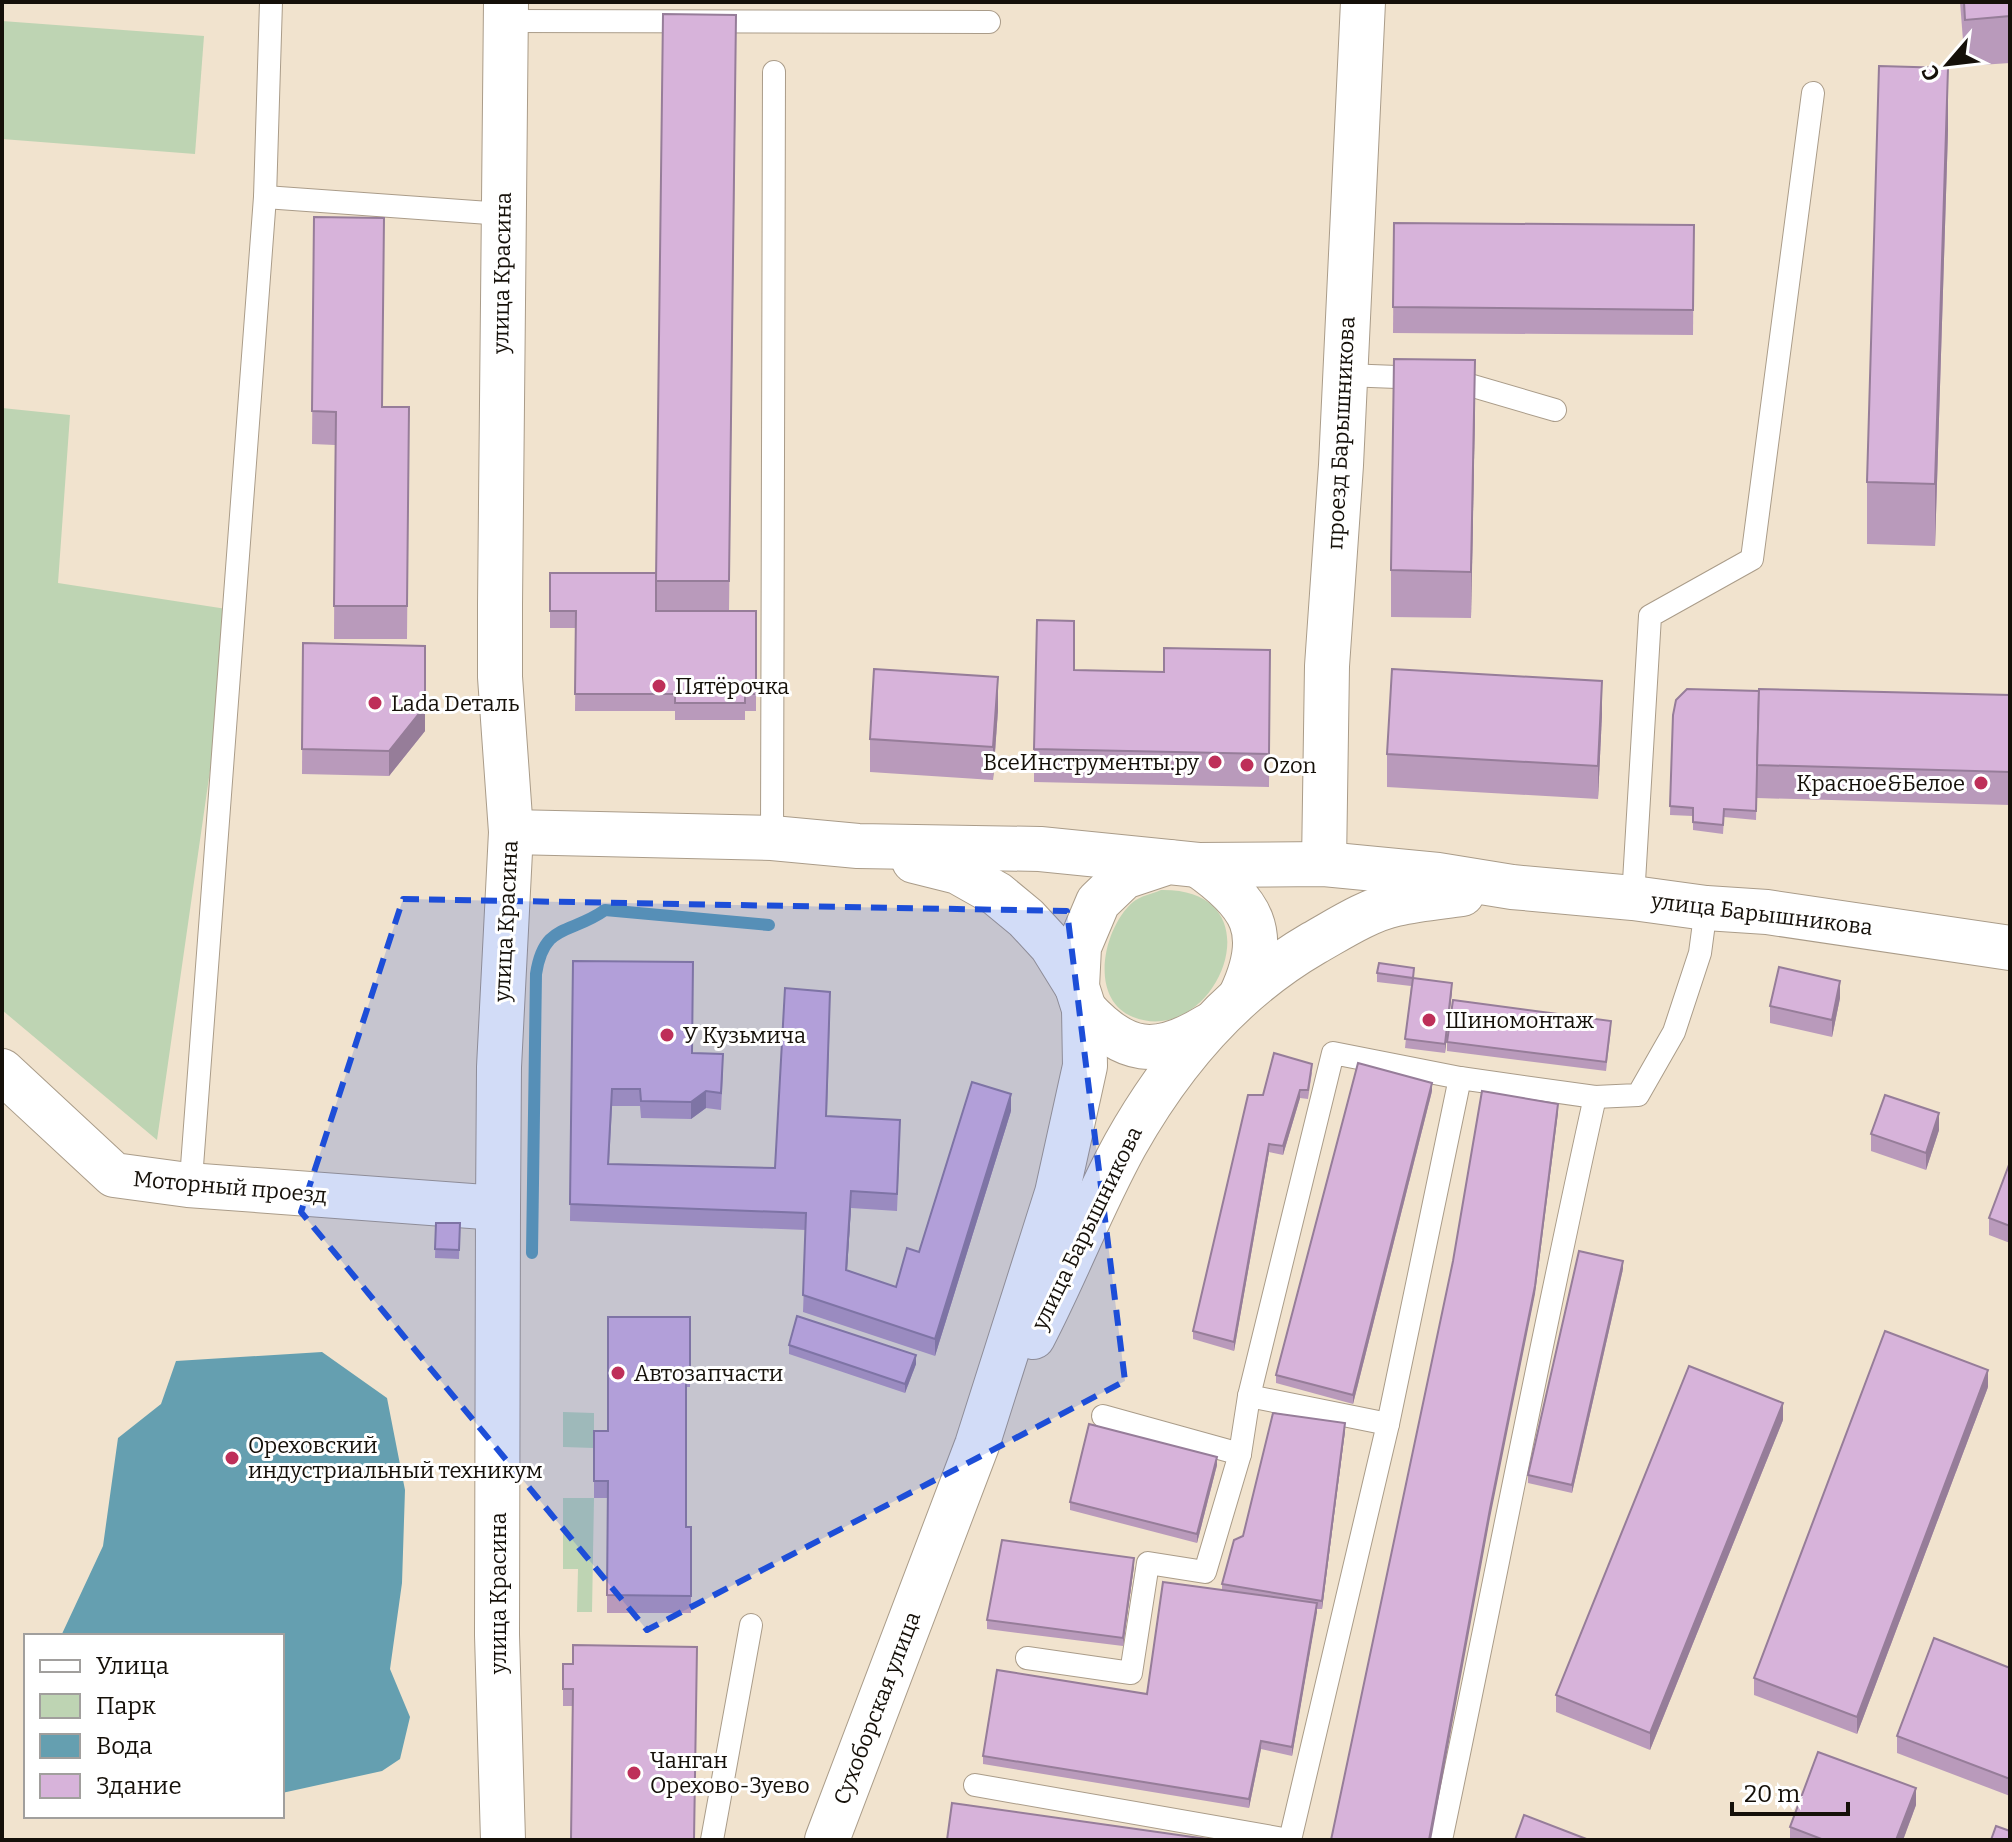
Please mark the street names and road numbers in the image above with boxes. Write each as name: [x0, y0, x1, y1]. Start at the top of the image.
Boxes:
street label: улица Красина: [487, 192, 517, 355]
street label: проезд Барышникова: [1321, 316, 1361, 550]
street label: улица Красина: [488, 840, 524, 1003]
street label: улица Барышникова: [1649, 887, 1874, 941]
street label: улица Барышникова: [1026, 1122, 1148, 1335]
street label: Моторный проезд: [132, 1165, 328, 1209]
street label: улица Красина: [485, 1512, 512, 1675]
street label: Сухоборская улица: [828, 1608, 926, 1808]

